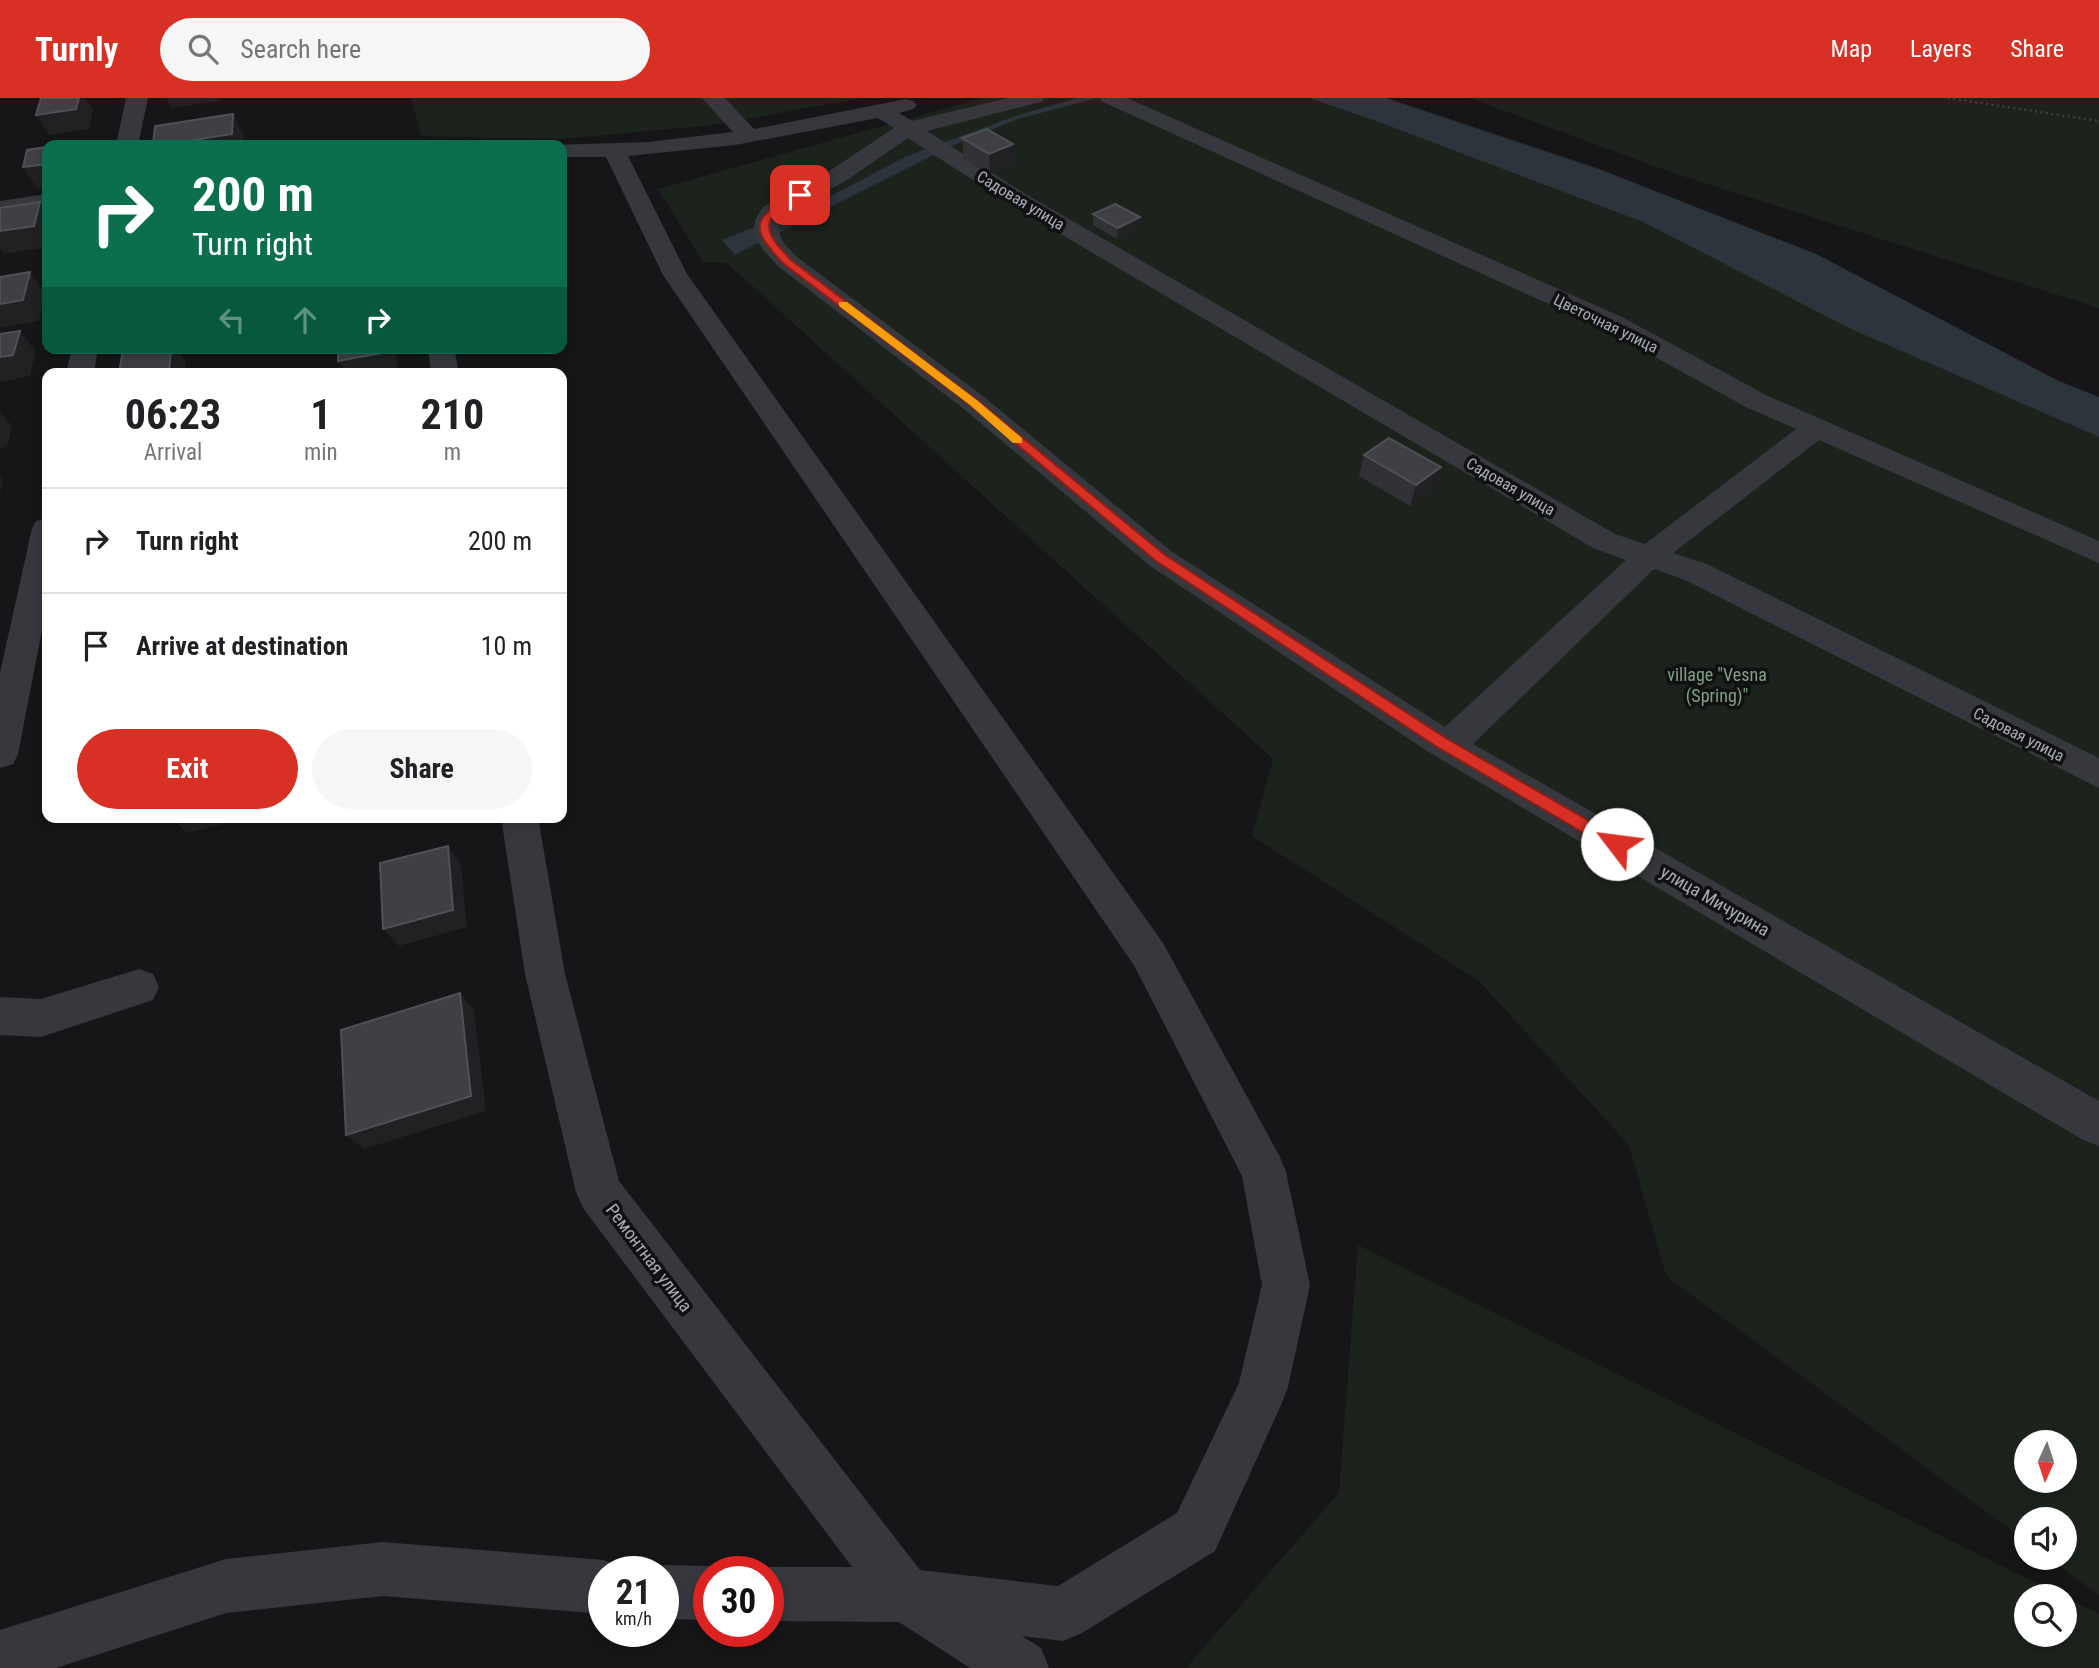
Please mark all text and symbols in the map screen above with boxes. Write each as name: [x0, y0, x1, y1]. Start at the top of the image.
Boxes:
search box: [160, 18, 650, 81]
text: Turnly: [35, 30, 118, 69]
icon: search: [184, 30, 222, 68]
text: Search here: [240, 34, 361, 64]
text: Map: [1831, 35, 1872, 63]
text: Layers: [1910, 35, 1972, 63]
text: Share: [2010, 35, 2064, 63]
pin: [770, 165, 830, 225]
text: 200 m: [192, 166, 314, 223]
street label: Садовая улица: [973, 167, 1068, 234]
icon: right: [77, 168, 168, 259]
icon: arrive: [781, 176, 819, 214]
text: Turn right: [192, 225, 313, 263]
street label: Цветочная улица: [1550, 290, 1661, 357]
icon: left: [213, 301, 251, 339]
icon: ahead: [286, 301, 324, 339]
icon: right: [359, 301, 397, 339]
text: 06:23: [125, 390, 221, 439]
text: 1: [310, 390, 331, 439]
text: 210: [420, 390, 484, 439]
text: Arrival: [144, 439, 202, 466]
text: min: [304, 439, 338, 466]
text: m: [444, 439, 461, 466]
street label: Садовая улица: [1463, 453, 1558, 519]
icon: right: [77, 522, 115, 560]
text: Turn right: [136, 526, 238, 556]
text: 200 m: [468, 526, 532, 556]
icon: arrive: [77, 627, 115, 665]
text: Arrive at destination: [136, 631, 348, 661]
text: 10 m: [481, 631, 532, 661]
park label: village "Vesna (Spring)": [1667, 664, 1767, 707]
street label: Садовая улица: [1970, 703, 2067, 765]
button: Exit: [77, 729, 298, 809]
button: Share: [312, 729, 532, 809]
position arrow: [1580, 807, 1654, 881]
street label: улица Мичурина: [1657, 861, 1774, 940]
street label: Ремонтная улица: [602, 1199, 697, 1316]
north arrow: [2014, 1430, 2077, 1493]
map controls: [2014, 1430, 2077, 1647]
button: sound: [2014, 1507, 2077, 1570]
speed limit sign: 30: [693, 1556, 784, 1647]
text: 21: [616, 1572, 651, 1613]
button: search: [2014, 1584, 2077, 1647]
text: km/h: [615, 1608, 652, 1629]

